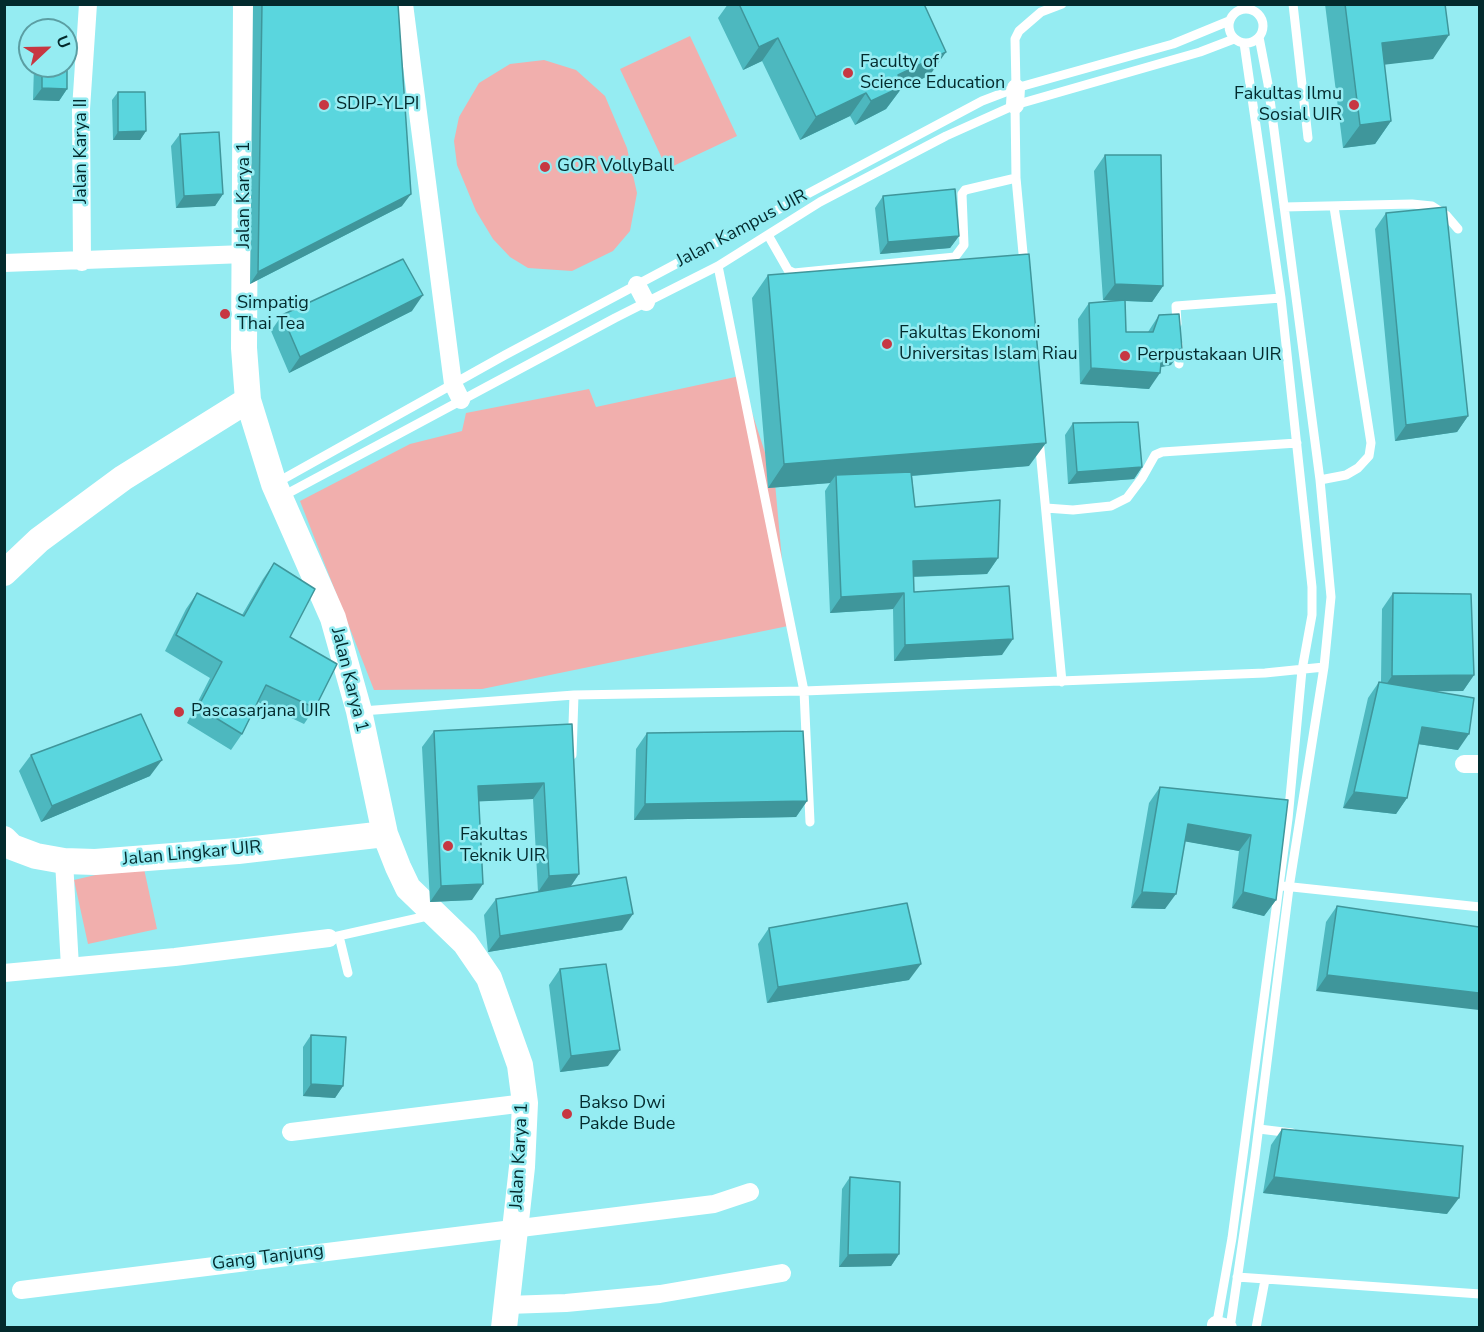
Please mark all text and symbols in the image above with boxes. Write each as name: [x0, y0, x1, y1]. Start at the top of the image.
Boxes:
north arrow: [18, 18, 78, 78]
text: U: [50, 32, 75, 52]
place label: Faculty of Science Education: [860, 52, 1005, 94]
marker: Faculty of Science Education: [841, 66, 855, 80]
place label: Fakultas Ilmu Sosial UIR: [1234, 84, 1342, 127]
place label: SDIP-YLPI: [336, 94, 419, 116]
street label: Jalan Karya II: [71, 98, 93, 204]
marker: SDIP-YLPI: [317, 98, 331, 112]
marker: Fakultas Ilmu Sosial UIR: [1347, 98, 1361, 112]
street label: Jalan Karya 1: [234, 142, 256, 248]
place label: GOR VollyBall: [557, 156, 674, 178]
marker: GOR VollyBall: [538, 160, 552, 174]
street label: Jalan Kampus UIR: [673, 185, 811, 273]
place label: Simpatig Thai Tea: [237, 293, 309, 336]
marker: Simpatig Thai Tea: [218, 307, 232, 321]
place label: Fakultas Ekonomi Universitas Islam Riau: [899, 323, 1078, 366]
marker: Fakultas Ekonomi Universitas Islam Riau: [880, 337, 894, 351]
place label: Perpustakaan UIR: [1137, 345, 1282, 367]
marker: Perpustakaan UIR: [1118, 349, 1132, 363]
street label: Jalan Karya 1: [326, 626, 372, 734]
place label: Pascasarjana UIR: [191, 701, 331, 723]
marker: Pascasarjana UIR: [172, 705, 186, 719]
place label: Fakultas Teknik UIR: [460, 825, 546, 868]
street label: Jalan Lingkar UIR: [122, 837, 262, 871]
marker: Fakultas Teknik UIR: [441, 839, 455, 853]
place label: Bakso Dwi Pakde Bude: [579, 1093, 675, 1136]
street label: Jalan Karya 1: [506, 1102, 534, 1210]
marker: Bakso Dwi Pakde Bude: [560, 1107, 574, 1121]
street label: Gang Tanjung: [211, 1240, 325, 1276]

